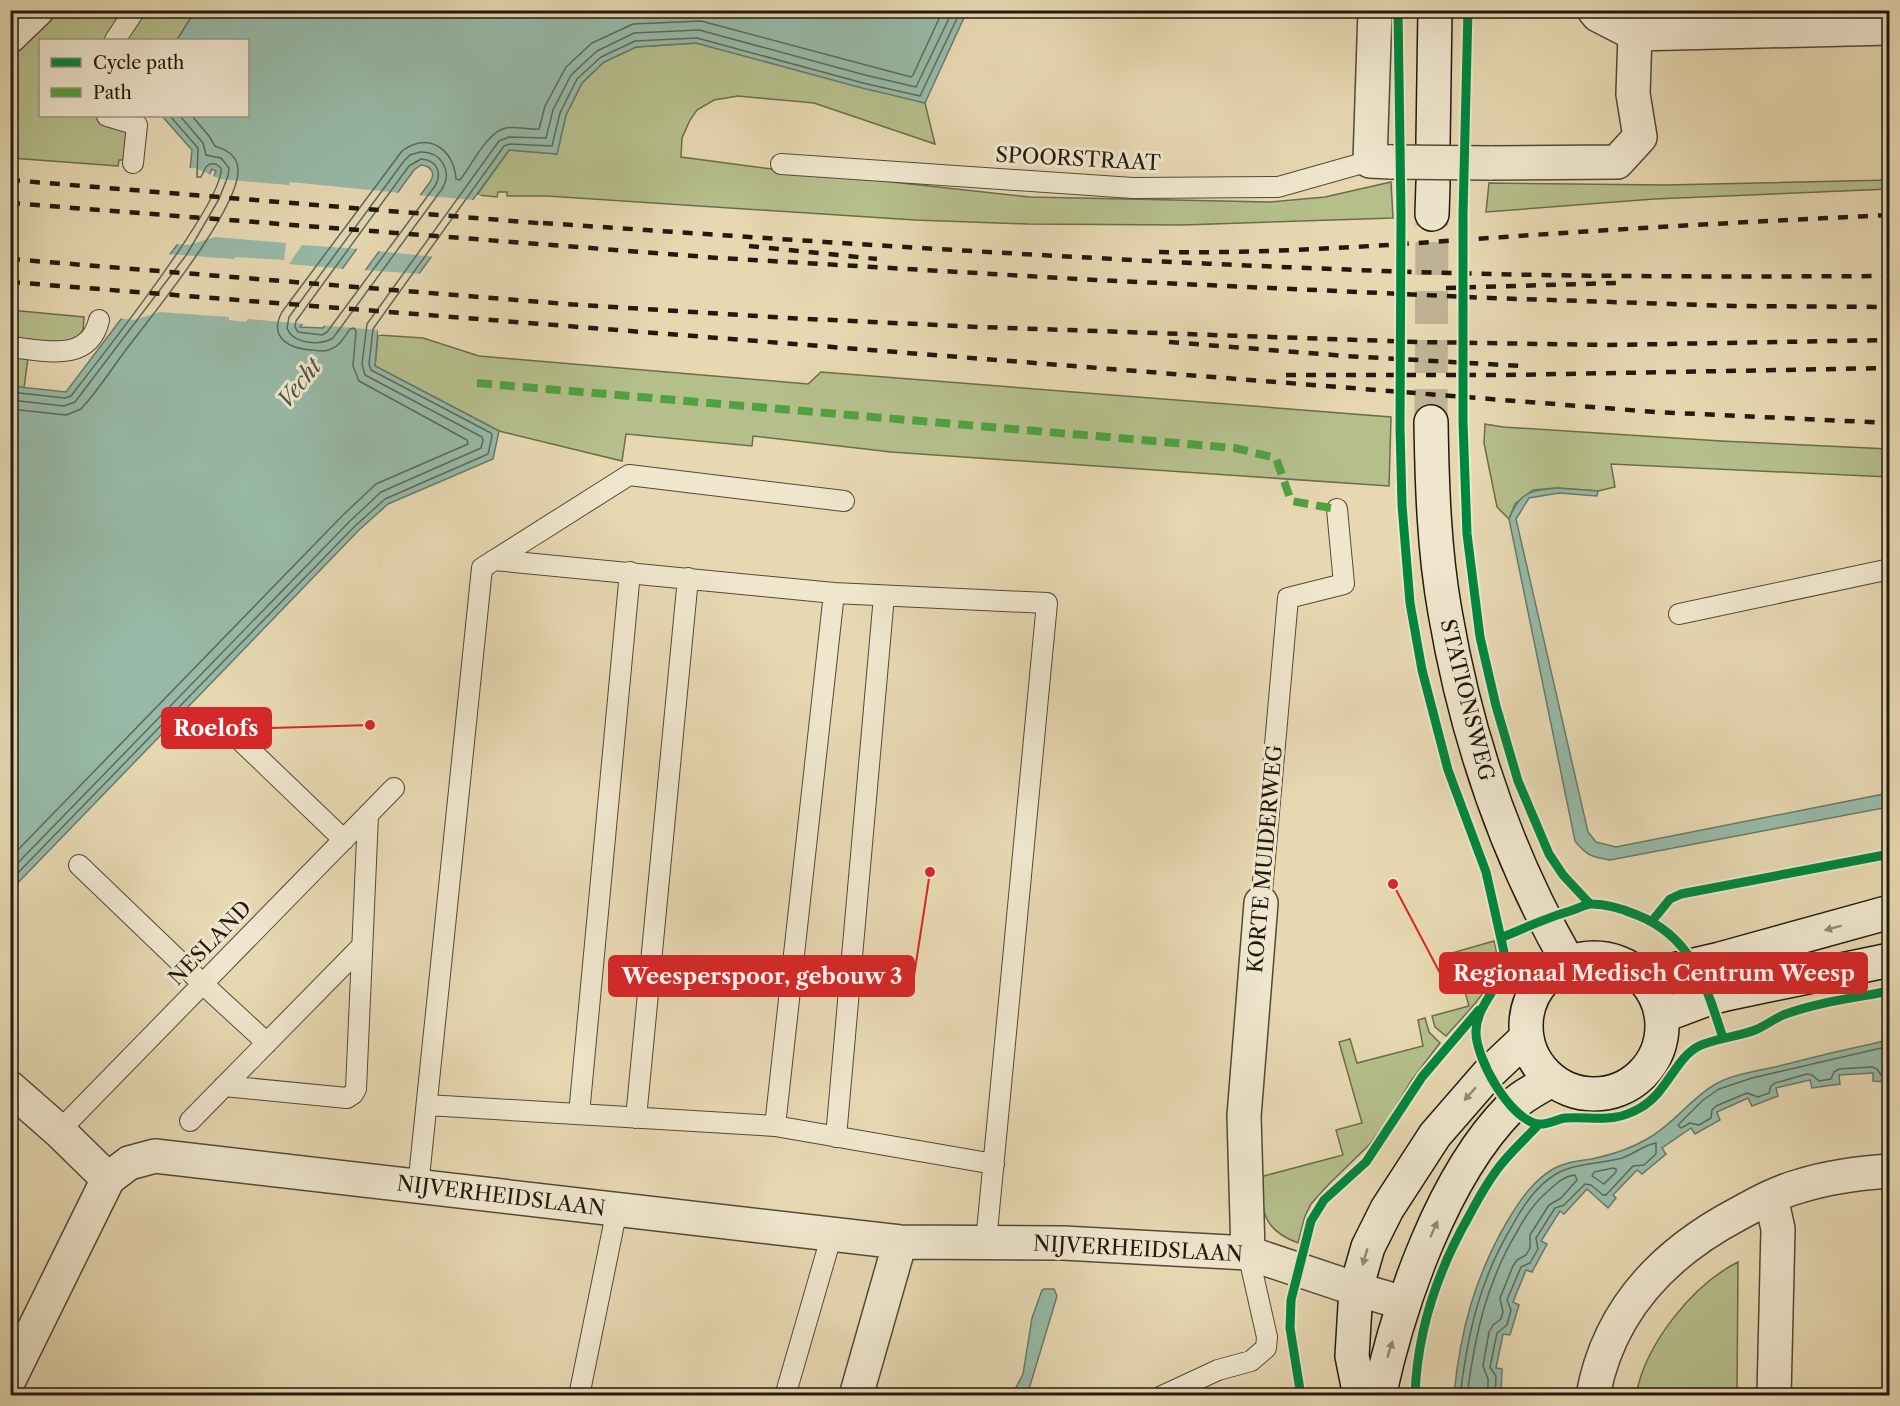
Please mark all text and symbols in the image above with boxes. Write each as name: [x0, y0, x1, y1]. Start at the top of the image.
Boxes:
legend: [39, 39, 249, 117]
text: Cycle path: [93, 52, 184, 74]
text: Path: [93, 82, 132, 104]
street label: SPOORSTRAAT: [995, 142, 1162, 175]
water label: Vecht: [272, 352, 328, 413]
street label: STATIONSWEG: [1435, 616, 1500, 783]
callout: Roelofs: [162, 708, 271, 748]
text: Roelofs: [174, 715, 258, 742]
street label: KORTE MUIDERWEG: [1242, 744, 1287, 974]
street label: NESLAND: [163, 895, 256, 990]
one-way arrow: [1824, 924, 1842, 933]
callout: Regionaal Medisch Centrum Weesp: [1440, 953, 1867, 993]
callout: Weesperspoor, gebouw 3: [609, 956, 914, 996]
text: Regionaal Medisch Centrum Weesp: [1453, 960, 1855, 987]
text: Weesperspoor, gebouw 3: [621, 963, 902, 990]
one-way arrow: [1464, 1086, 1477, 1102]
street label: NIJVERHEIDSLAAN: [395, 1170, 607, 1221]
one-way arrow: [1430, 1220, 1439, 1238]
street label: NIJVERHEIDSLAAN: [1032, 1231, 1244, 1266]
one-way arrow: [1360, 1248, 1369, 1266]
one-way arrow: [1386, 1340, 1395, 1358]

